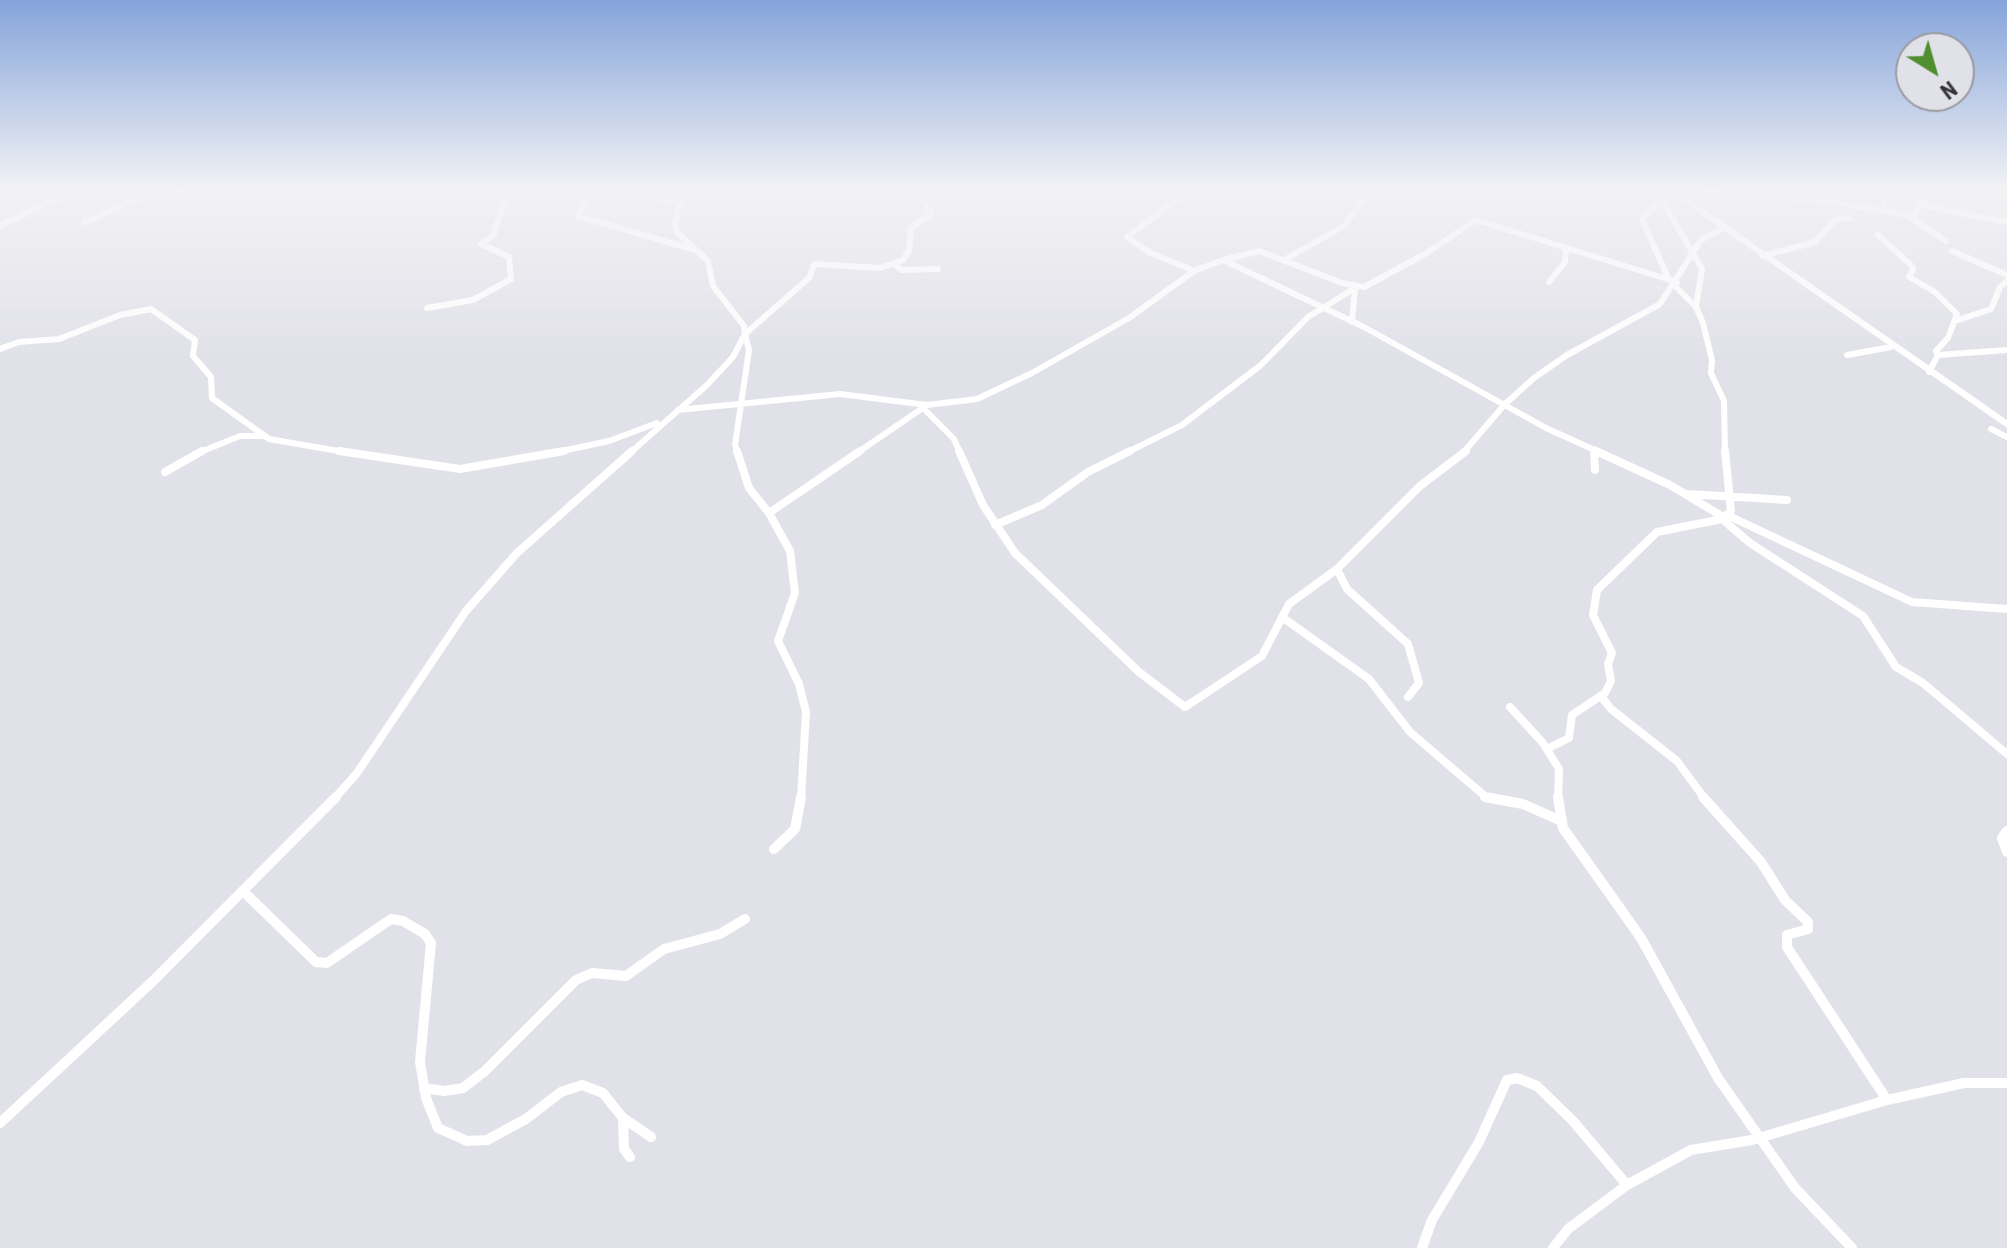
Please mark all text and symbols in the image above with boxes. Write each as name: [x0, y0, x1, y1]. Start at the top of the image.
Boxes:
north arrow: [1895, 32, 1975, 112]
text: N: [1936, 76, 1961, 104]

